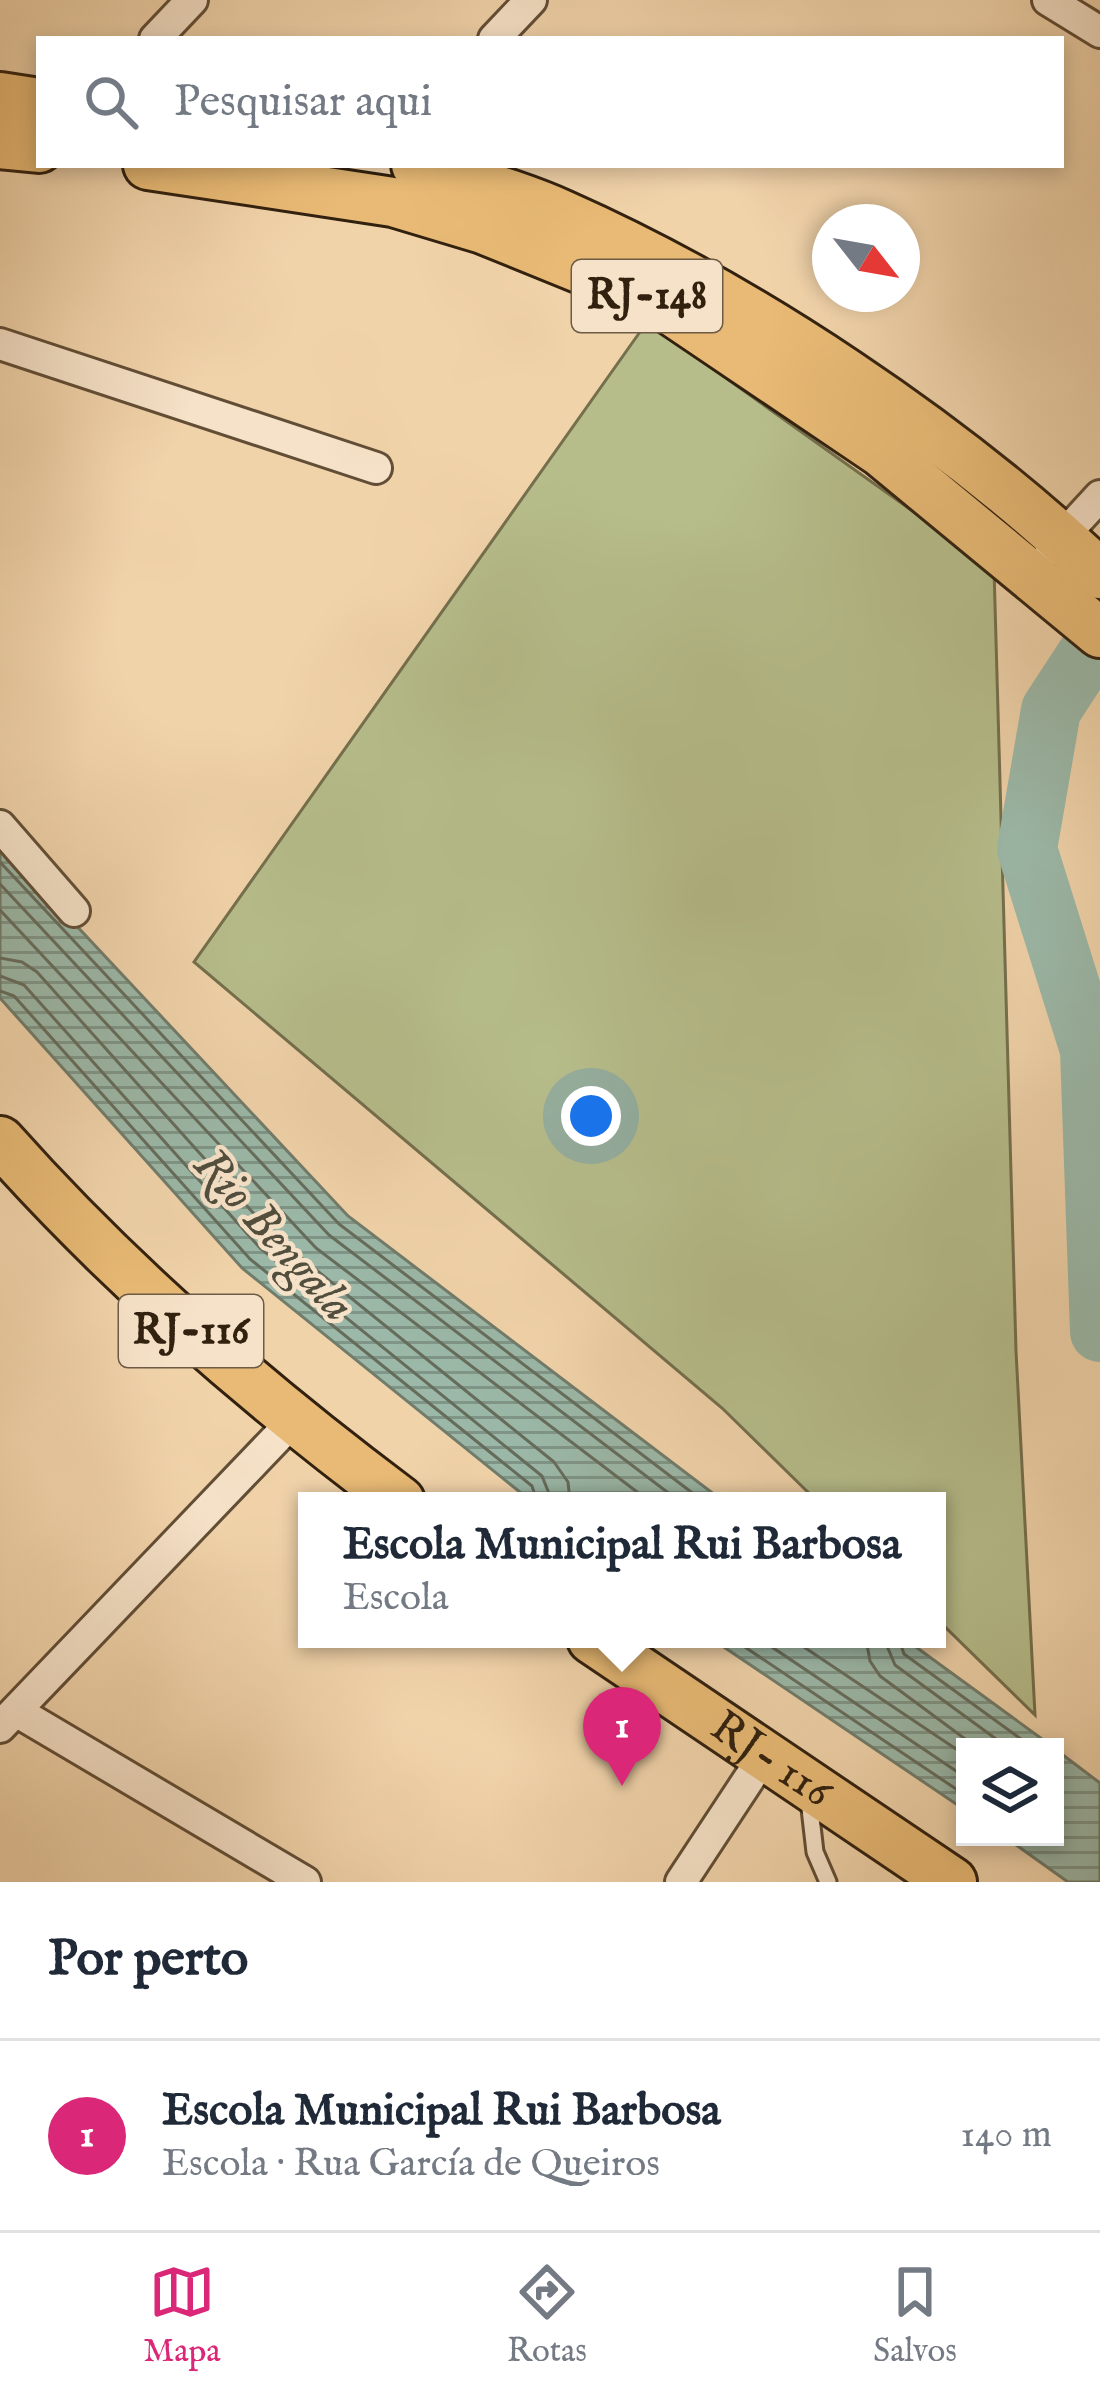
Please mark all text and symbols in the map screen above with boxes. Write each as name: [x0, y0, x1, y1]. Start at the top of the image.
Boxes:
search box: [36, 36, 1064, 168]
icon: search: [78, 69, 144, 135]
text: Pesquisar aqui: [174, 74, 432, 131]
north arrow: [812, 204, 920, 312]
road number: RJ-148: [572, 260, 722, 332]
your location: [561, 1086, 621, 1146]
water label: Rio Bengala: [179, 1137, 367, 1335]
road number: RJ-116: [119, 1295, 263, 1367]
popup: [298, 1492, 946, 1648]
text: Escola Municipal Rui Barbosa: [343, 1517, 901, 1574]
text: Escola: [343, 1574, 449, 1623]
pin: 1: [583, 1687, 661, 1786]
street label: RJ- 116: [699, 1699, 844, 1822]
map controls: [956, 1738, 1064, 1846]
button: layers: [956, 1738, 1064, 1846]
text: Por perto: [48, 1928, 248, 1993]
text: Escola Municipal Rui Barbosa: [162, 2083, 721, 2140]
text: 1: [80, 2111, 94, 2160]
text: 140 m: [961, 2111, 1052, 2160]
text: Escola · Rua García de Queiros: [162, 2140, 660, 2189]
tab: Mapa: [143, 2259, 221, 2373]
tab: Rotas: [507, 2259, 587, 2373]
tab: Salvos: [873, 2259, 957, 2373]

